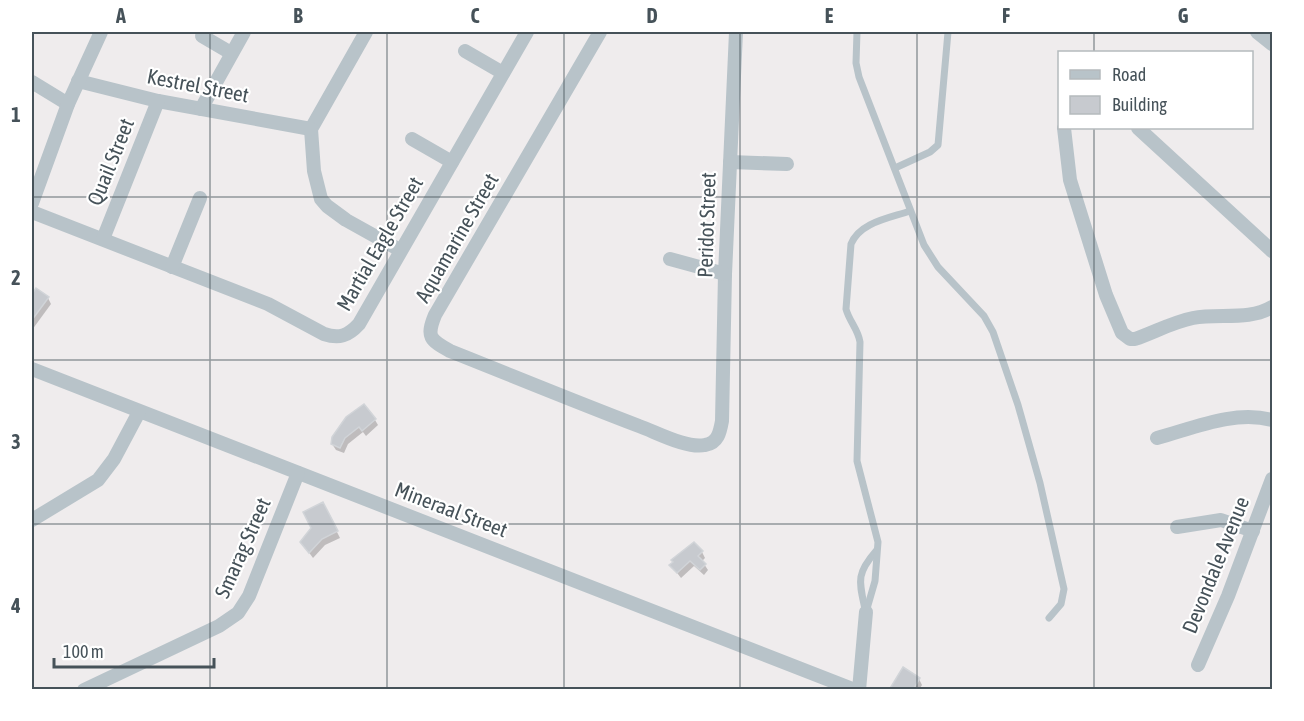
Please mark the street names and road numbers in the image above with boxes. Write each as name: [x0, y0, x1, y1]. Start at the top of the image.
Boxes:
street label: Kestrel Street: [145, 63, 251, 107]
street label: Quail Street: [82, 115, 138, 209]
street label: Aquamarine Street: [410, 169, 503, 306]
street label: Martial Eagle Street: [331, 172, 427, 315]
street label: Peridot Street: [692, 172, 720, 278]
street label: Mineraal Street: [392, 477, 511, 541]
street label: Devondale Avenue: [1177, 493, 1253, 636]
street label: Smarag Street: [209, 494, 275, 601]

